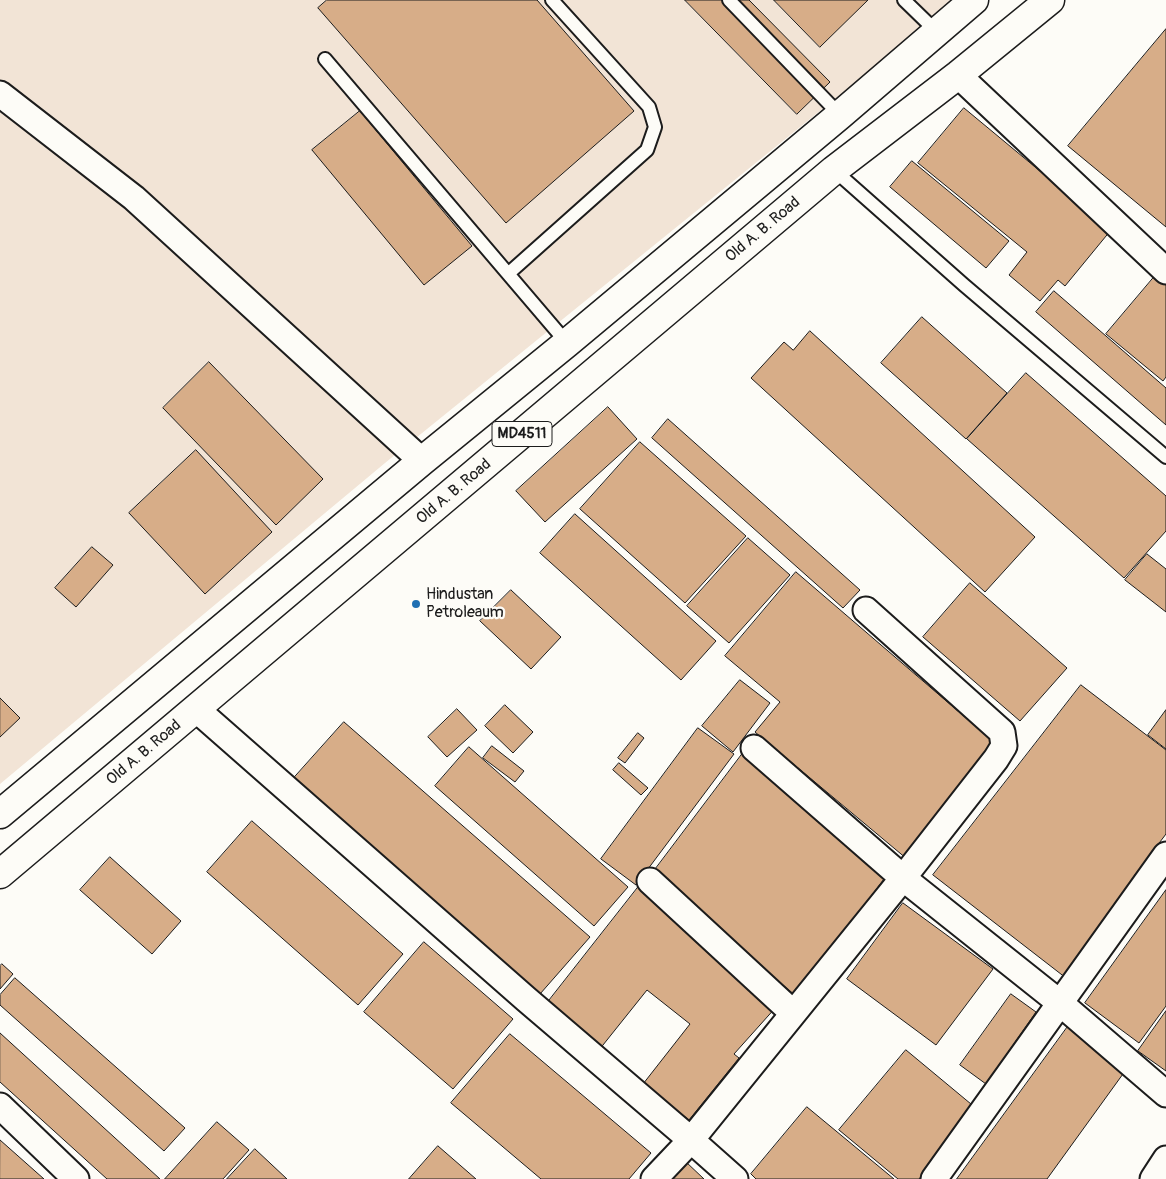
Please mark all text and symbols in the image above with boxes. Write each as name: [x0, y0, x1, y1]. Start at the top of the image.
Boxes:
street label: Old A. B. Road: [722, 193, 804, 267]
road number: MD4511: [492, 422, 552, 446]
street label: Old A. B. Road: [413, 455, 495, 529]
place label: Hindustan Petroleaum: [426, 585, 504, 623]
marker: Hindustan Petroleaum: [410, 598, 422, 610]
street label: Old A. B. Road: [103, 716, 185, 790]

